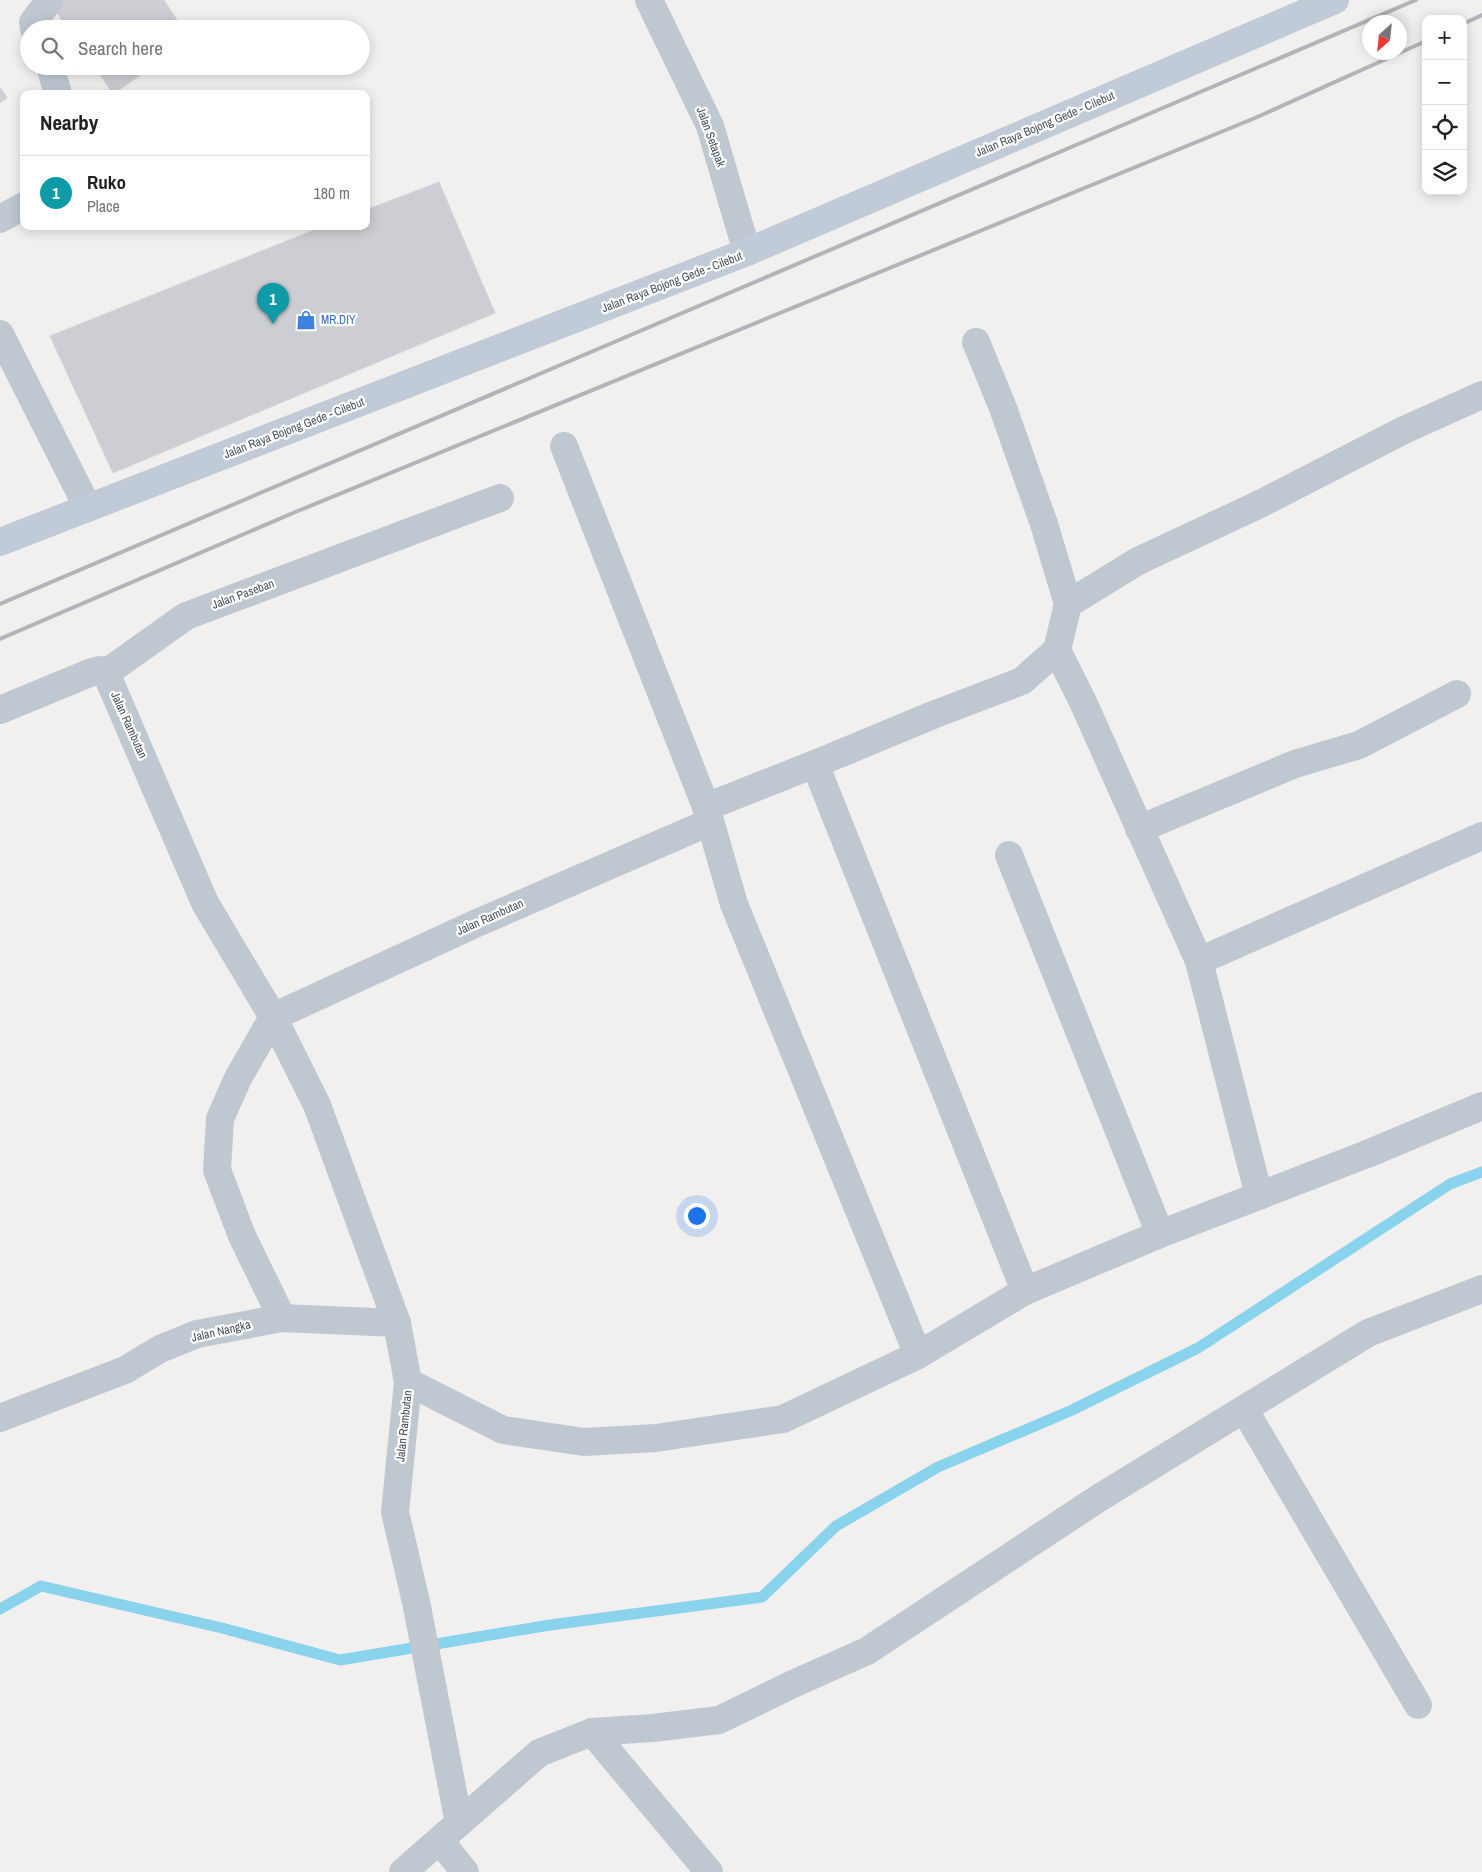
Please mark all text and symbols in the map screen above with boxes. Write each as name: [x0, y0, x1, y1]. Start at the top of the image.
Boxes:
north arrow: [1362, 15, 1407, 60]
map controls: [1422, 15, 1467, 195]
button: +: [1422, 15, 1467, 60]
search box: [20, 20, 370, 75]
icon: search: [38, 34, 66, 62]
text: Search here: [78, 35, 163, 61]
button: −: [1422, 60, 1467, 105]
street label: Jalan Raya Bojong Gede - Cilebut: [973, 87, 1117, 161]
street label: Jalan Setapak: [693, 105, 729, 169]
button: locate: [1422, 105, 1467, 150]
text: Nearby: [40, 108, 98, 137]
button: layers: [1422, 150, 1467, 195]
text: Ruko: [87, 169, 126, 195]
text: 1: [52, 182, 60, 204]
text: 180 m: [314, 182, 350, 204]
text: Place: [87, 195, 120, 217]
street label: Jalan Raya Bojong Gede - Cilebut: [599, 248, 745, 316]
pin: 1: [257, 283, 289, 324]
shop icon: MR.DIY: [295, 309, 317, 331]
place label: MR.DIY: [321, 312, 356, 328]
street label: Jalan Raya Bojong Gede - Cilebut: [221, 394, 367, 462]
street label: Jalan Paseban: [210, 575, 276, 613]
street label: Jalan Rambutan: [107, 689, 151, 761]
street label: Jalan Rambutan: [454, 895, 526, 939]
your location: [684, 1203, 710, 1229]
street label: Jalan Nangka: [190, 1316, 253, 1346]
street label: Jalan Rambutan: [392, 1390, 416, 1462]

